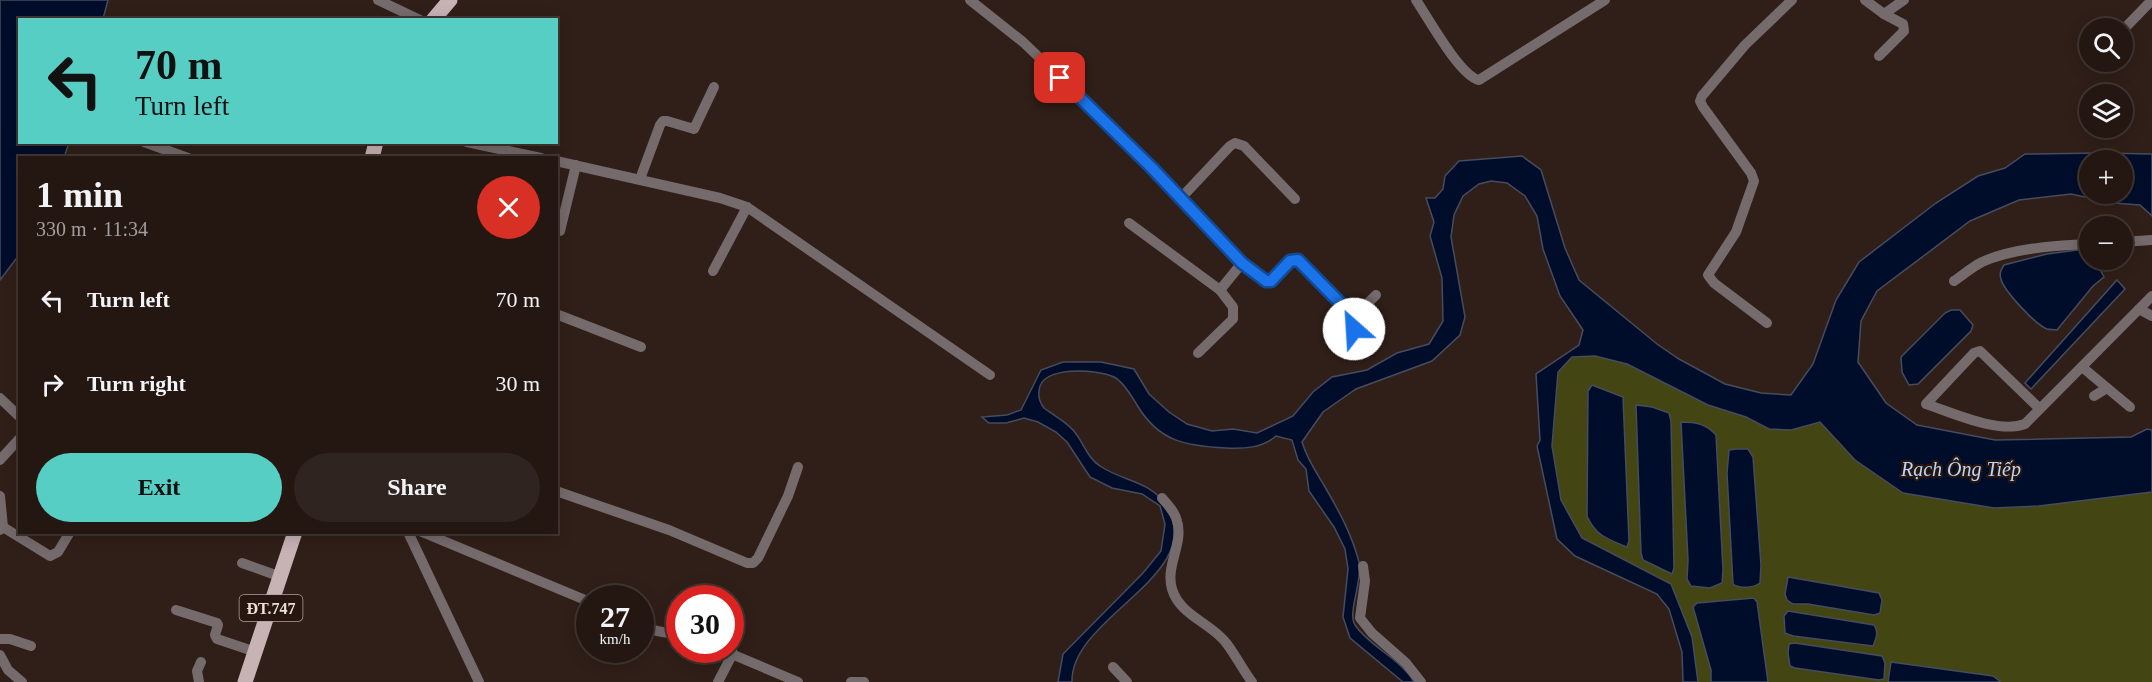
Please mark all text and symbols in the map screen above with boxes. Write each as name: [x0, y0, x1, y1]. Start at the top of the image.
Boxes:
map controls: [2079, 18, 2133, 270]
button: search: [2079, 18, 2133, 72]
icon: left: [36, 42, 114, 120]
text: 70 m: [135, 42, 223, 88]
pin: [1034, 52, 1085, 103]
icon: arrive: [1043, 61, 1076, 94]
button: layers: [2079, 84, 2133, 138]
text: Turn left: [135, 91, 229, 121]
button: +: [2079, 150, 2133, 204]
text: 1 min: [36, 175, 123, 215]
button: close: [477, 176, 540, 239]
button: −: [2079, 216, 2133, 270]
text: 330 m · 11:34: [36, 218, 148, 240]
icon: left: [36, 284, 69, 317]
text: Turn left: [87, 287, 170, 312]
text: 70 m: [495, 287, 540, 312]
position arrow: [1322, 297, 1386, 361]
icon: right: [36, 368, 69, 401]
text: Turn right: [87, 371, 186, 396]
text: 30 m: [495, 371, 540, 396]
button: Exit: [36, 453, 282, 522]
button: Share: [294, 453, 540, 522]
water label: Rạch Ông Tiếp: [1900, 457, 2021, 481]
speed limit sign: 30: [666, 585, 744, 663]
road number: ĐT.747: [240, 595, 302, 621]
text: 27: [600, 600, 630, 633]
text: km/h: [600, 631, 630, 647]

